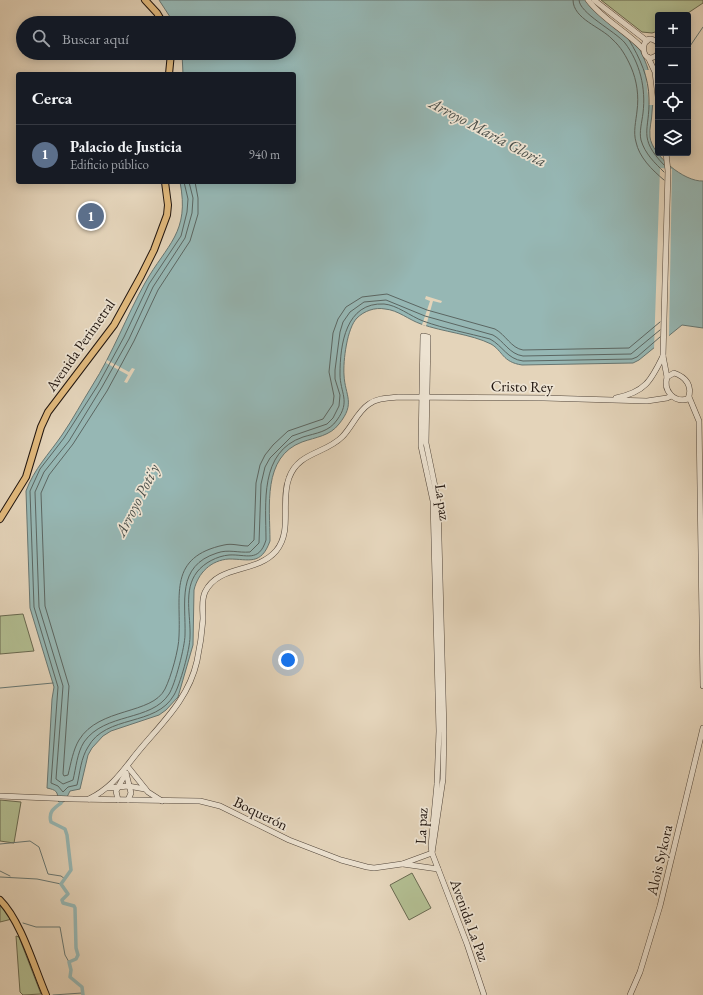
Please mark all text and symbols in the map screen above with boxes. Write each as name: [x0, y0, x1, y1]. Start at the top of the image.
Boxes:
map controls: [655, 12, 691, 156]
button: +: [655, 12, 691, 48]
search box: [16, 16, 296, 60]
icon: search: [30, 27, 52, 49]
text: Buscar aquí: [62, 29, 129, 48]
button: −: [655, 48, 691, 84]
button: locate: [655, 84, 691, 120]
text: Cerca: [32, 87, 72, 109]
water label: Arroyo María Gloria: [425, 92, 550, 172]
button: layers: [655, 120, 691, 156]
text: Palacio de Justicia: [70, 137, 182, 156]
text: 1: [42, 146, 48, 163]
text: 940 m: [249, 146, 280, 163]
text: Edificio público: [70, 156, 149, 173]
pin: 1: [78, 201, 104, 231]
street label: Avenida Perimetral: [41, 295, 119, 396]
street label: Cristo Rey: [491, 376, 554, 396]
water label: Arroyo Poti'y: [109, 460, 164, 541]
street label: La paz: [431, 483, 455, 522]
your location: [278, 650, 298, 670]
street label: Boquerón: [231, 792, 291, 834]
street label: La paz: [411, 807, 431, 845]
street label: Alois Sykora: [641, 823, 676, 898]
street label: Avenida La Paz: [446, 875, 494, 964]

